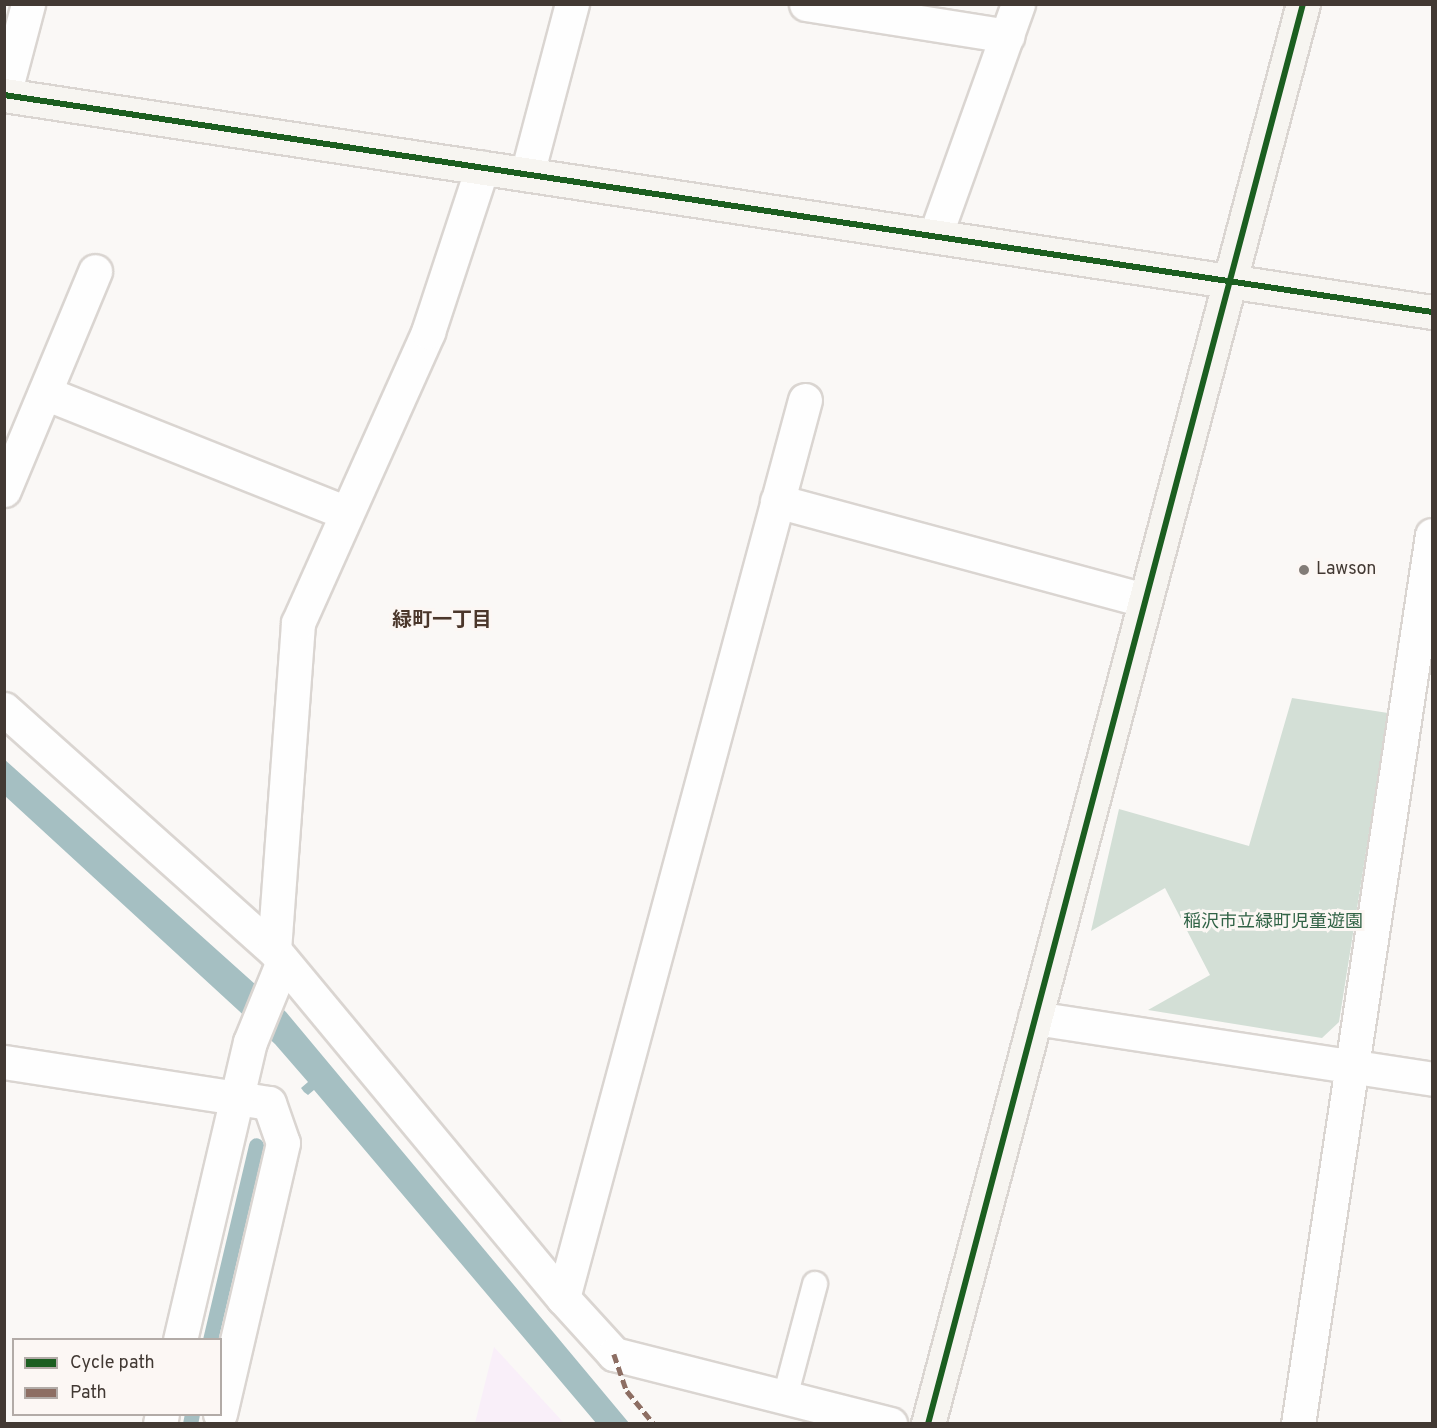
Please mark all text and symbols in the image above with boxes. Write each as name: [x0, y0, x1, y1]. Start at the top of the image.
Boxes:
place label: Lawson: [1316, 559, 1376, 581]
marker: Lawson: [1297, 563, 1311, 577]
district label: 緑町一丁目: [392, 609, 492, 633]
park label: 稲沢市立緑町児童遊園: [1183, 912, 1363, 934]
legend: [12, 1338, 222, 1416]
text: Cycle path: [70, 1352, 155, 1375]
text: Path: [70, 1382, 107, 1405]

